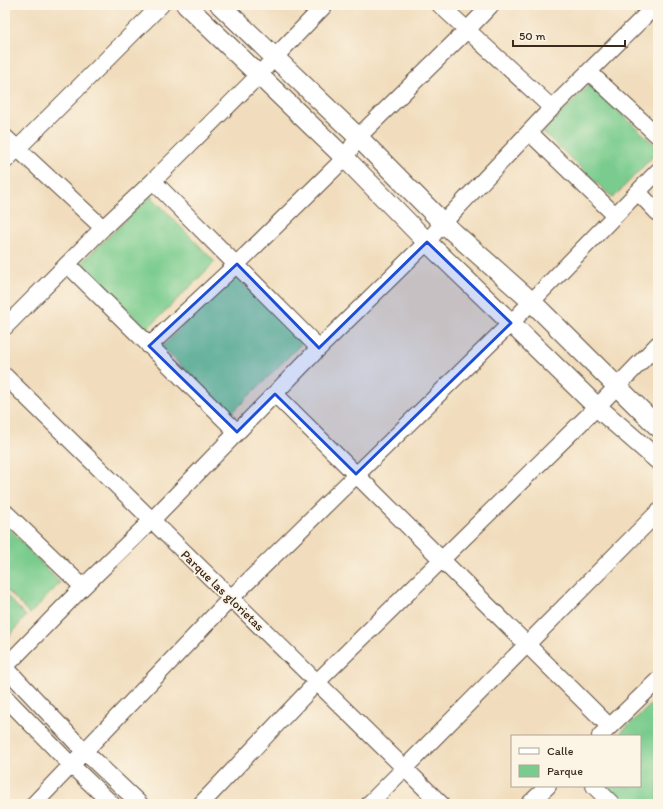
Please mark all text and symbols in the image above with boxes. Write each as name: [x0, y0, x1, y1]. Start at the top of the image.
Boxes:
scale bar: [513, 22, 625, 48]
text: 50 m: [519, 29, 545, 43]
street label: Parque las glorietas: [178, 547, 267, 634]
legend: [511, 735, 641, 787]
text: Calle: [547, 744, 574, 758]
text: Parque: [547, 764, 583, 778]

